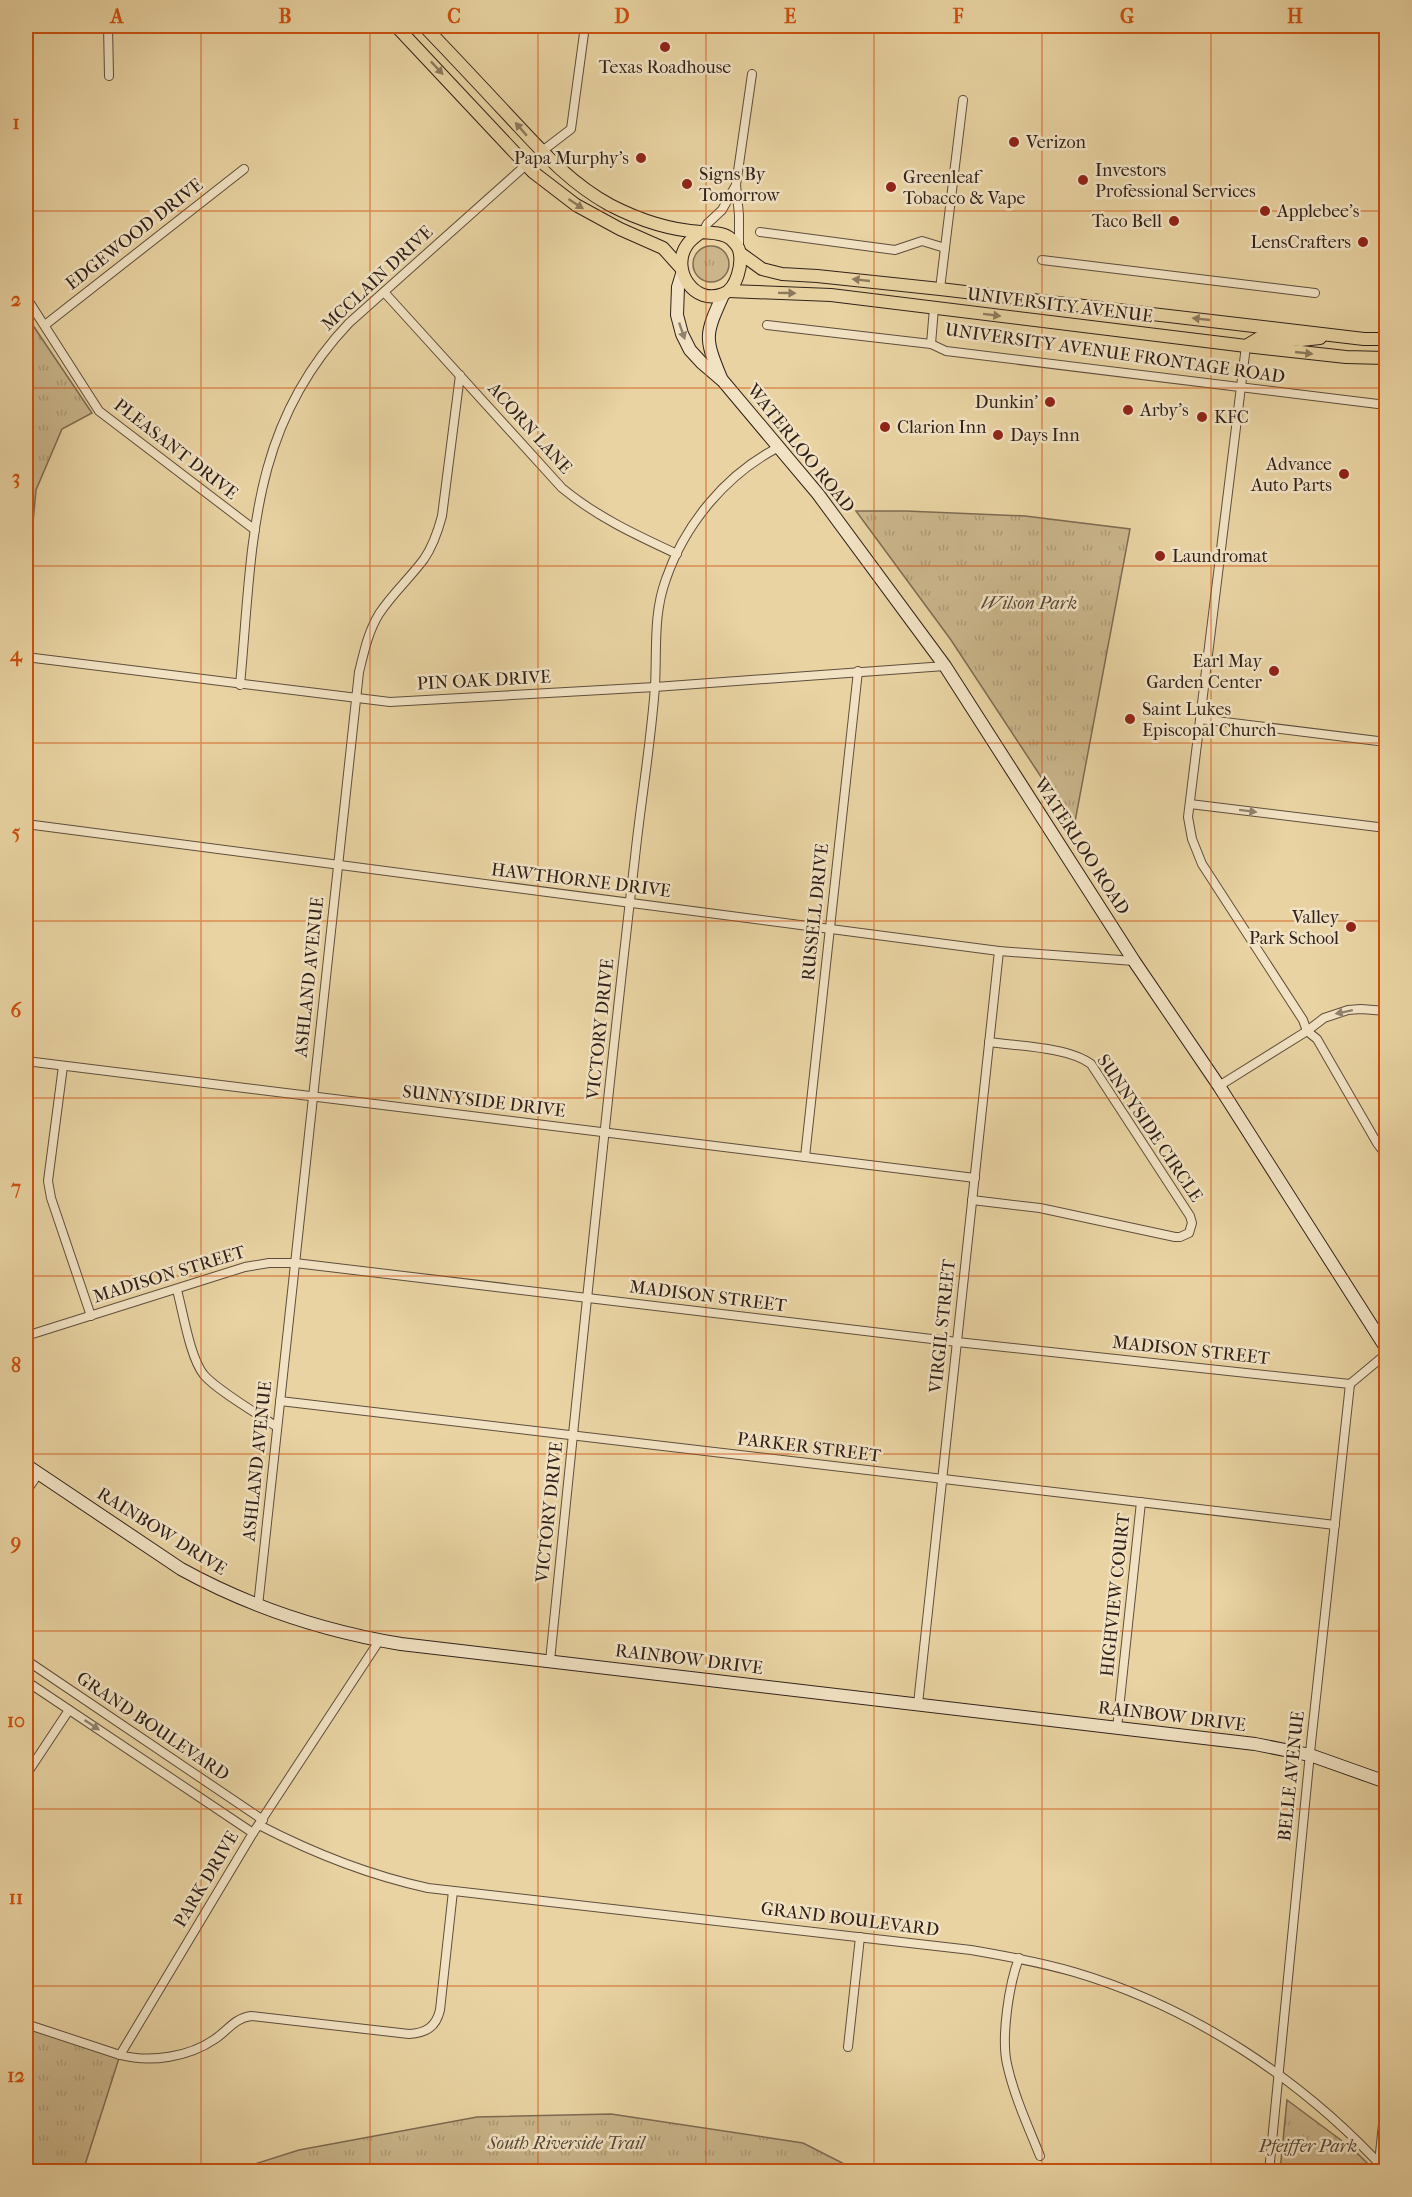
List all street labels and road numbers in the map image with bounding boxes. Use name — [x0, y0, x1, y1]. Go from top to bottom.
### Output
street label: EDGEWOOD DRIVE — [62, 174, 207, 294]
street label: MCCLAIN DRIVE — [317, 221, 437, 335]
street label: UNIVERSITY AVENUE — [966, 284, 1154, 327]
street label: UNIVERSITY AVENUE FRONTAGE ROAD — [944, 319, 1286, 388]
street label: ACORN LANE — [483, 378, 576, 478]
street label: WATERLOO ROAD — [742, 379, 859, 517]
street label: PLEASANT DRIVE — [110, 395, 242, 504]
street label: PIN OAK DRIVE — [416, 667, 552, 694]
street label: WATERLOO ROAD — [1029, 773, 1134, 919]
street label: RUSSELL DRIVE — [798, 842, 833, 982]
street label: HAWTHORNE DRIVE — [490, 859, 672, 902]
street label: ASHLAND AVENUE — [291, 896, 328, 1059]
street label: VICTORY DRIVE — [583, 958, 618, 1102]
street label: SUNNYSIDE CIRCLE — [1092, 1051, 1207, 1206]
street label: SUNNYSIDE DRIVE — [401, 1081, 567, 1122]
street label: MADISON STREET — [90, 1241, 249, 1308]
street label: VIRGIL STREET — [925, 1257, 960, 1395]
street label: MADISON STREET — [628, 1276, 789, 1317]
street label: MADISON STREET — [1111, 1332, 1272, 1369]
street label: ASHLAND AVENUE — [239, 1380, 276, 1543]
street label: PARKER STREET — [736, 1428, 883, 1467]
street label: VICTORY DRIVE — [532, 1441, 567, 1585]
street label: RAINBOW DRIVE — [93, 1483, 230, 1580]
street label: HIGHVIEW COURT — [1096, 1511, 1135, 1678]
street label: RAINBOW DRIVE — [614, 1640, 764, 1679]
street label: GRAND BOULEVARD — [72, 1668, 233, 1785]
street label: RAINBOW DRIVE — [1097, 1697, 1247, 1736]
street label: BELLE AVENUE — [1274, 1710, 1309, 1842]
street label: PARK DRIVE — [170, 1827, 243, 1931]
street label: GRAND BOULEVARD — [760, 1898, 940, 1941]

